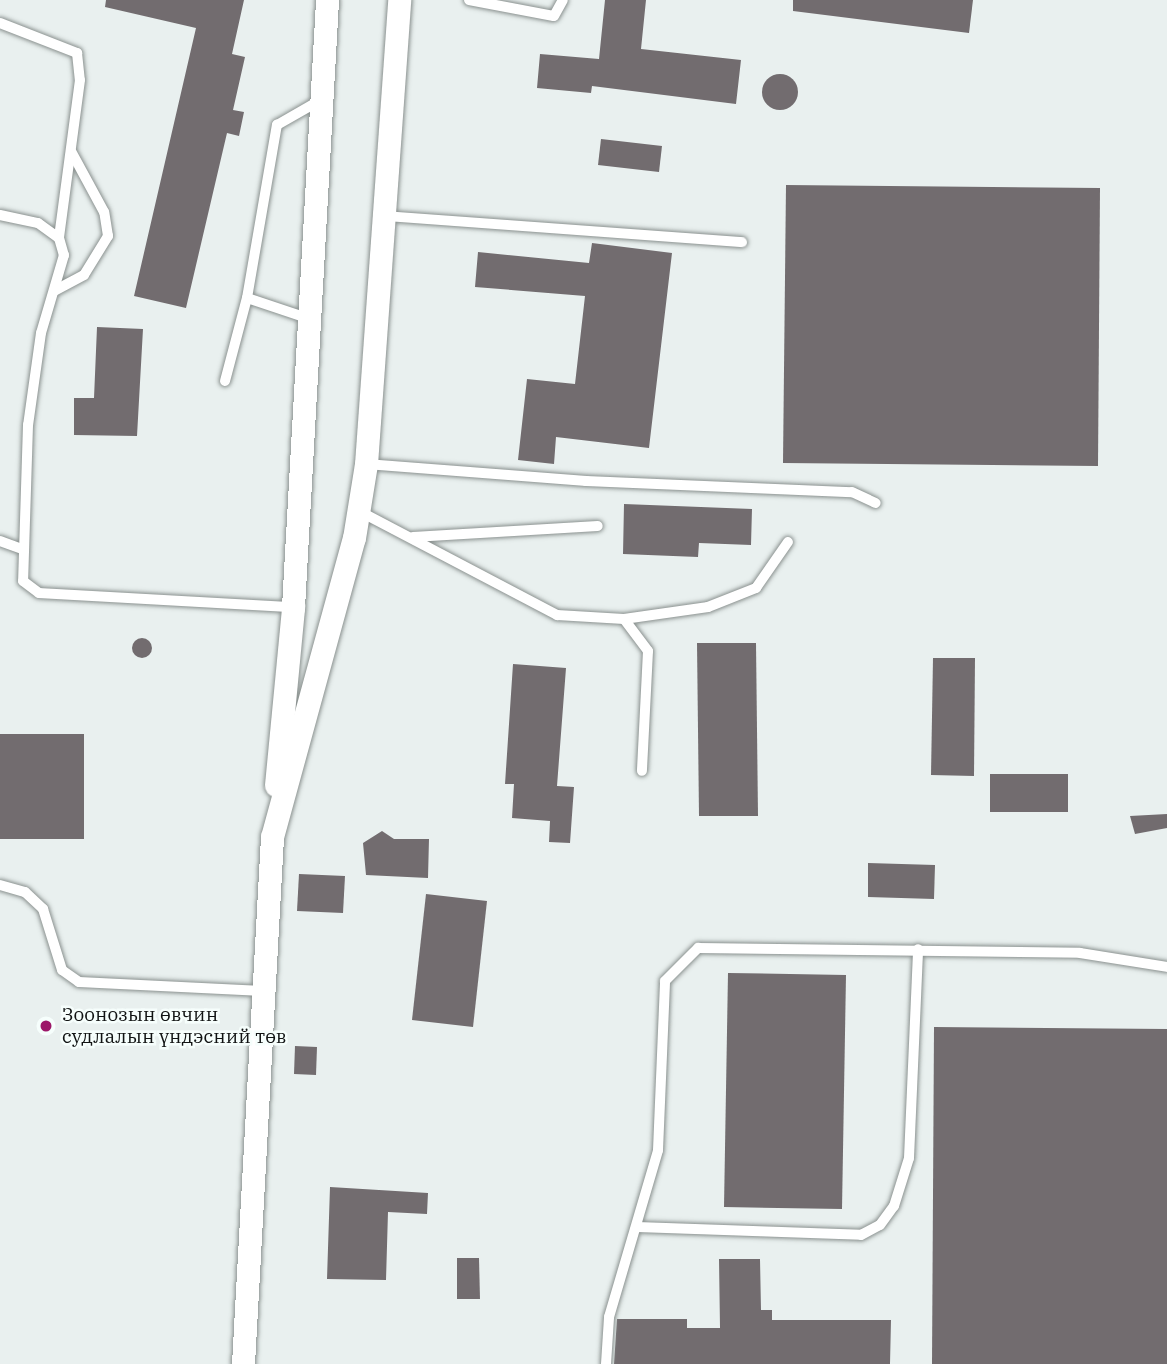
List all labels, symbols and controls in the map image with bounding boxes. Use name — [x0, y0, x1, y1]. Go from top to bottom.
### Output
place label: Зоонозын өвчин судлалын үндэсний төв — [62, 1004, 286, 1048]
marker: Зоонозын өвчин судлалын үндэсний төв — [36, 1016, 56, 1036]

